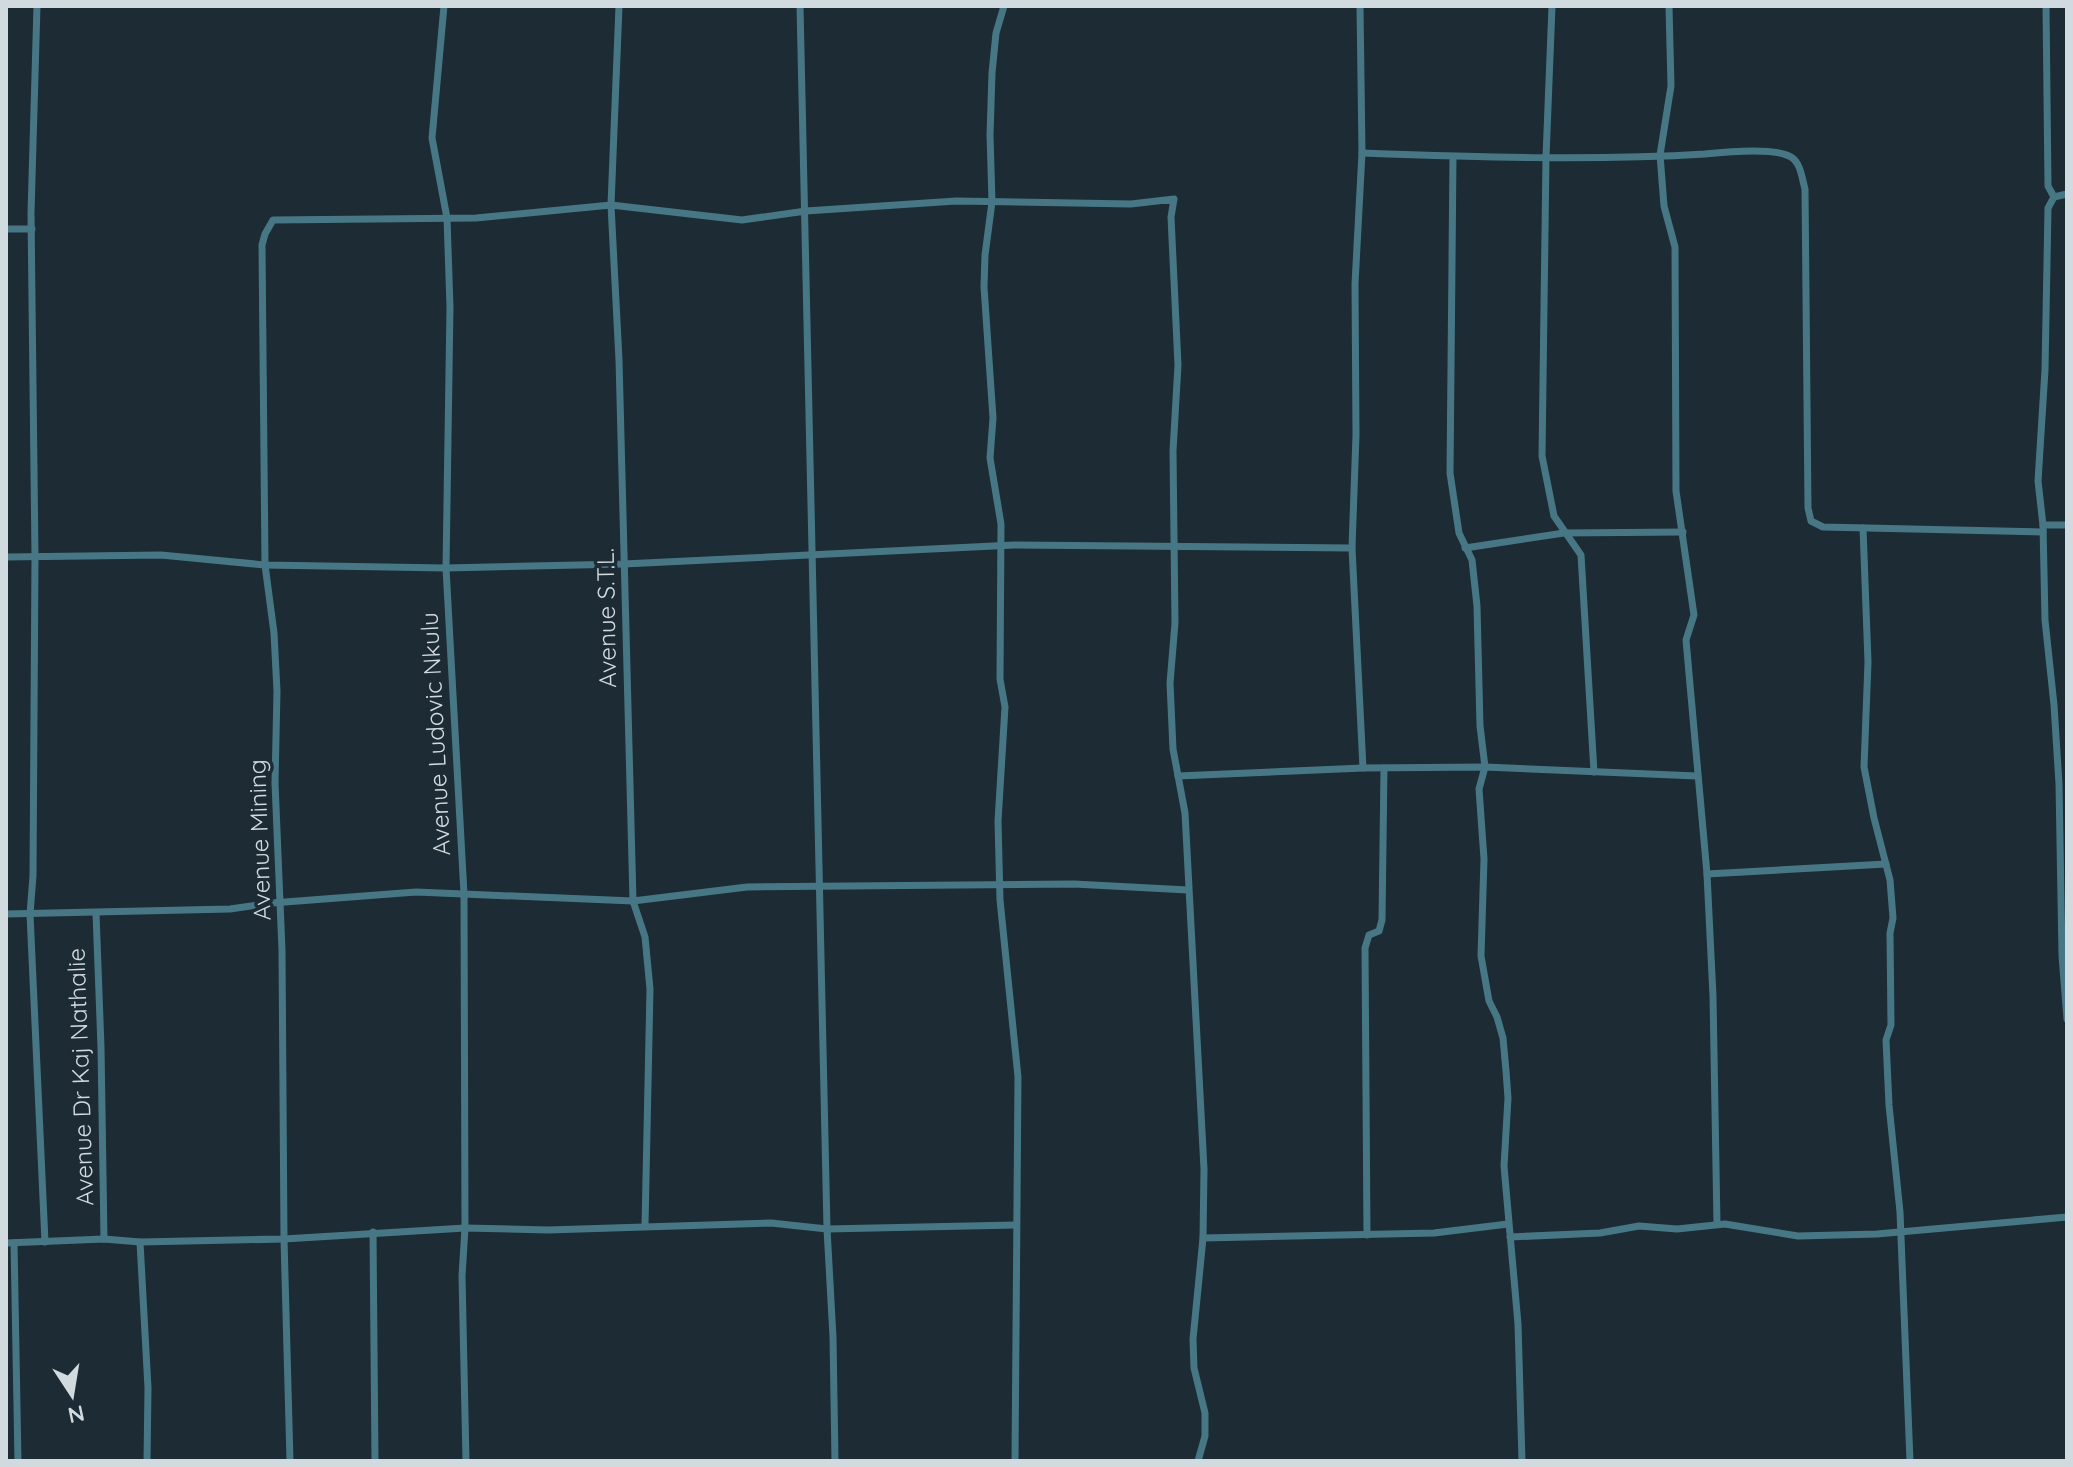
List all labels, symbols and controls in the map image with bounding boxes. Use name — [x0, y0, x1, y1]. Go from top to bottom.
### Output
street label: Avenue S.T.L. — [590, 548, 622, 688]
street label: Avenue Ludovic Nkulu — [414, 612, 456, 856]
street label: Avenue Mining — [241, 759, 277, 921]
street label: Avenue Dr Kaj Nathalie — [61, 948, 99, 1206]
north arrow — [32, 1355, 112, 1435]
text: N — [65, 1399, 87, 1430]

